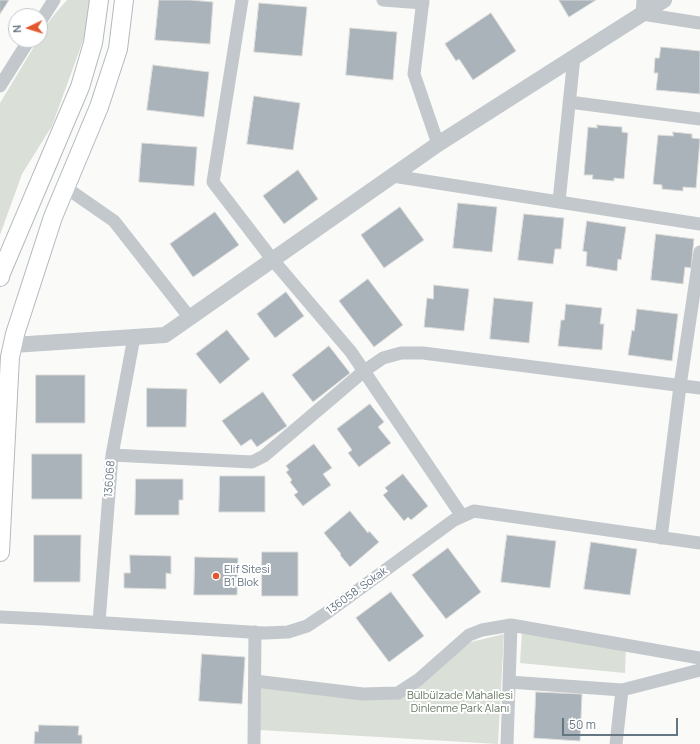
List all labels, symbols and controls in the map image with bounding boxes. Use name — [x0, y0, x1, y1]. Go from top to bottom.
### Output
north arrow — [8, 8, 48, 48]
text: N — [9, 24, 24, 33]
street label: 136068 — [102, 460, 118, 498]
place label: Elif Sitesi B1 Blok — [224, 563, 270, 589]
street label: 136058. Sokak — [324, 565, 390, 617]
marker: Elif Sitesi B1 Blok — [211, 571, 221, 581]
park label: Bülbülzade Mahallesi Dinlenme Park Alanı — [407, 689, 513, 715]
scale bar — [564, 710, 680, 736]
text: 50 m — [569, 716, 596, 733]

